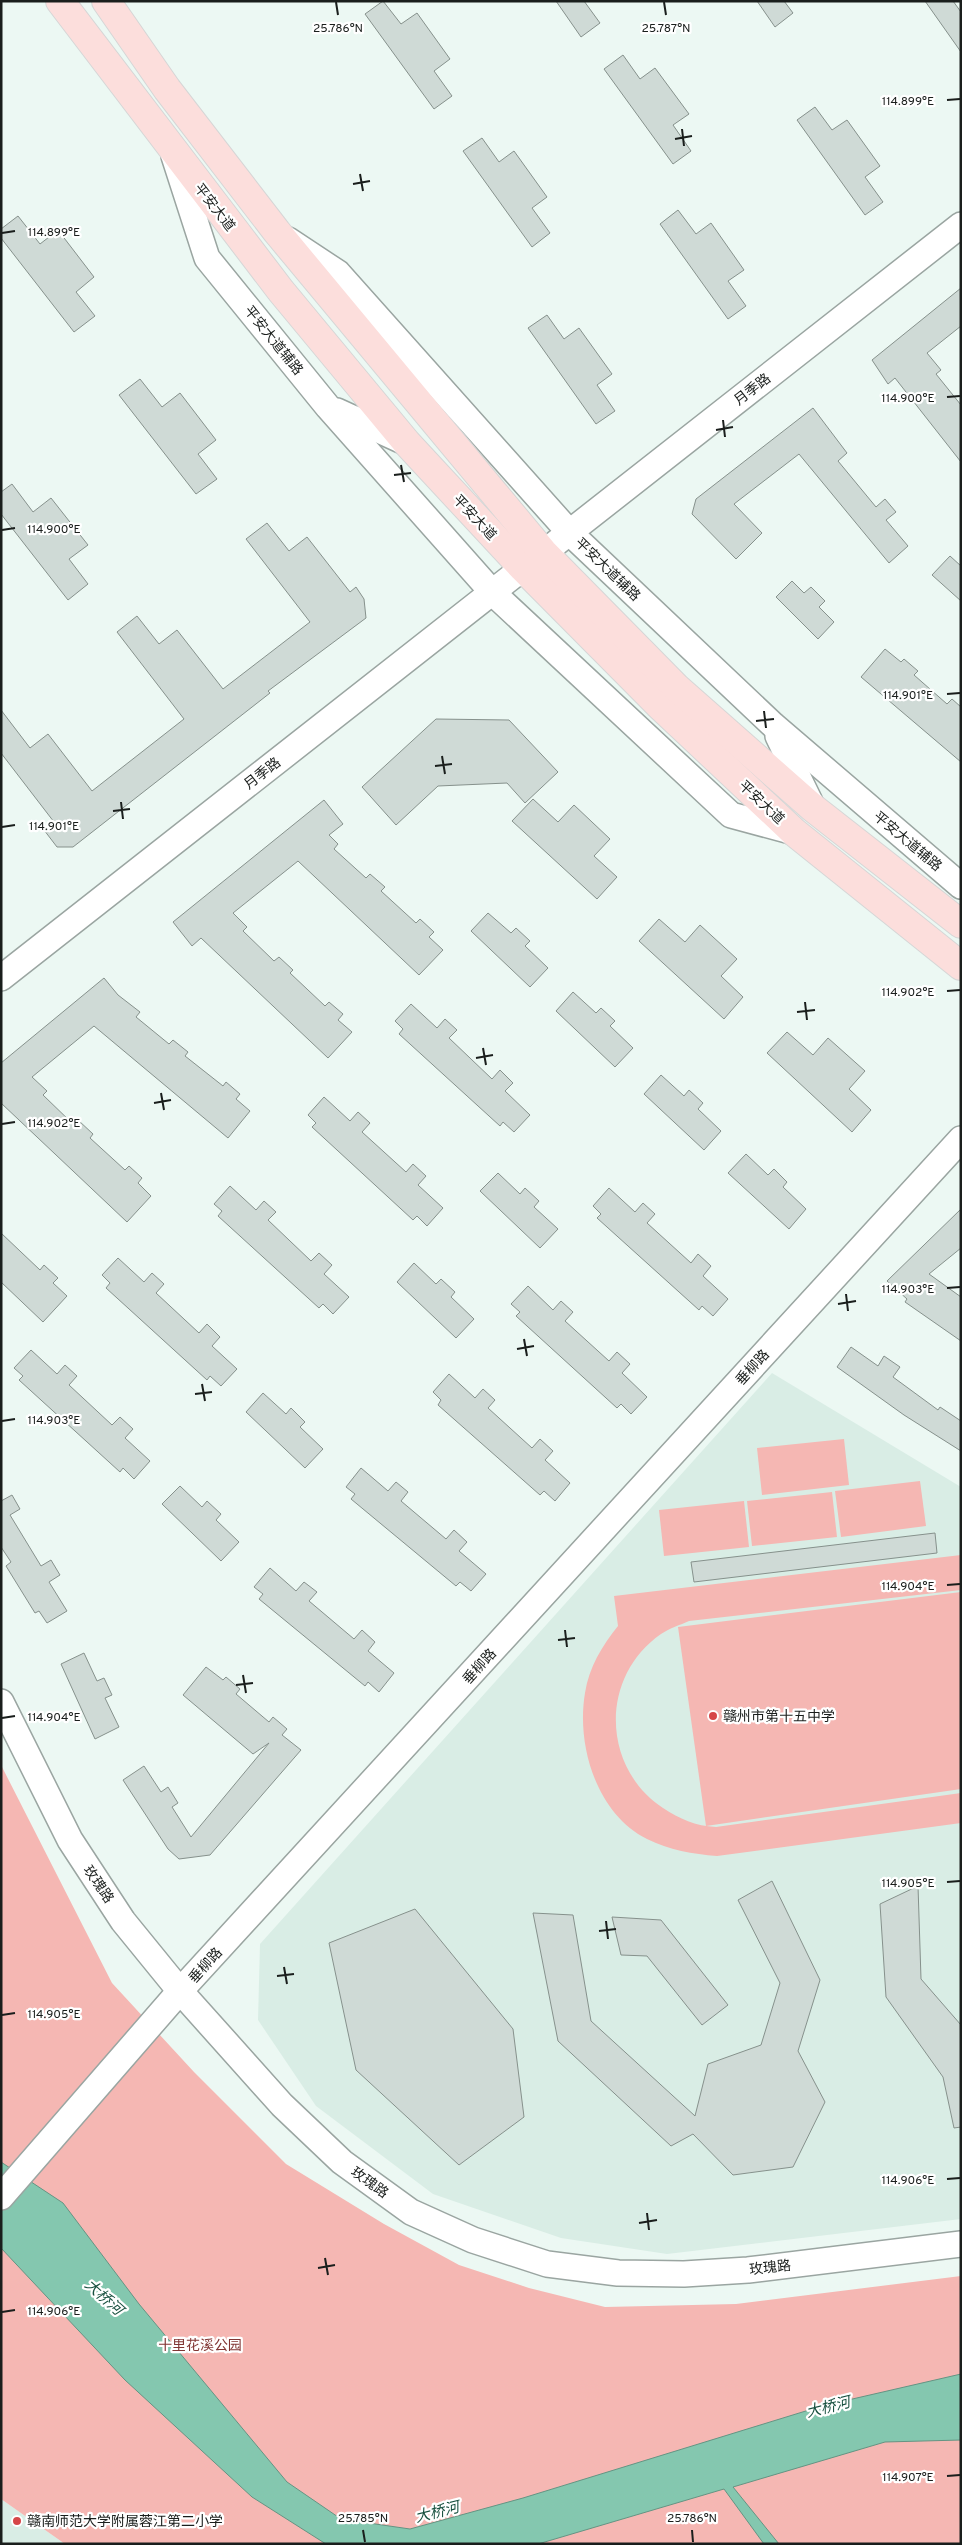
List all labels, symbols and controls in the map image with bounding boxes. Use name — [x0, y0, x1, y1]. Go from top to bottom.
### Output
text: 25.786°N — [313, 21, 363, 37]
text: 25.787°N — [641, 21, 691, 37]
text: 114.899°E — [882, 94, 934, 110]
street label: 平安大道 — [190, 181, 238, 235]
text: 114.899°E — [28, 225, 80, 241]
street label: 平安大道辅路 — [240, 303, 306, 379]
street label: 月季路 — [731, 371, 775, 410]
text: 114.900°E — [881, 391, 935, 407]
street label: 平安大道 — [449, 492, 499, 544]
text: 114.900°E — [27, 522, 81, 538]
street label: 平安大道辅路 — [571, 535, 643, 605]
text: 114.901°E — [883, 688, 933, 704]
street label: 月季路 — [241, 755, 285, 794]
street label: 平安大道 — [735, 778, 787, 828]
street label: 平安大道辅路 — [869, 809, 945, 876]
text: 114.901°E — [29, 819, 79, 835]
text: 114.902°E — [881, 985, 935, 1001]
text: 114.902°E — [27, 1116, 81, 1132]
text: 114.903°E — [882, 1282, 934, 1298]
street label: 垂柳路 — [733, 1347, 773, 1389]
text: 114.903°E — [28, 1413, 80, 1429]
text: 114.904°E — [881, 1579, 935, 1595]
street label: 垂柳路 — [460, 1646, 500, 1688]
place label: 赣州市第十五中学 — [723, 1708, 835, 1726]
text: 114.904°E — [27, 1710, 81, 1726]
marker: 赣州市第十五中学 — [707, 1710, 719, 1722]
street label: 玫瑰路 — [79, 1863, 117, 1907]
text: 114.905°E — [881, 1876, 935, 1892]
street label: 垂柳路 — [186, 1945, 226, 1987]
text: 114.905°E — [27, 2007, 81, 2023]
street label: 玫瑰路 — [347, 2164, 391, 2202]
text: 114.906°E — [882, 2173, 934, 2189]
street label: 玫瑰路 — [748, 2258, 792, 2279]
water label: 大桥河 — [80, 2276, 128, 2322]
text: 114.906°E — [28, 2304, 80, 2320]
park label: 十里花溪公园 — [158, 2338, 242, 2355]
water label: 大桥河 — [804, 2393, 855, 2423]
text: 114.907°E — [882, 2470, 934, 2486]
water label: 大桥河 — [413, 2498, 464, 2528]
text: 25.785°N — [338, 2511, 388, 2527]
text: 25.786°N — [667, 2511, 717, 2527]
place label: 赣南师范大学附属蓉江第二小学 — [27, 2513, 223, 2531]
marker: 赣南师范大学附属蓉江第二小学 — [11, 2515, 23, 2527]

